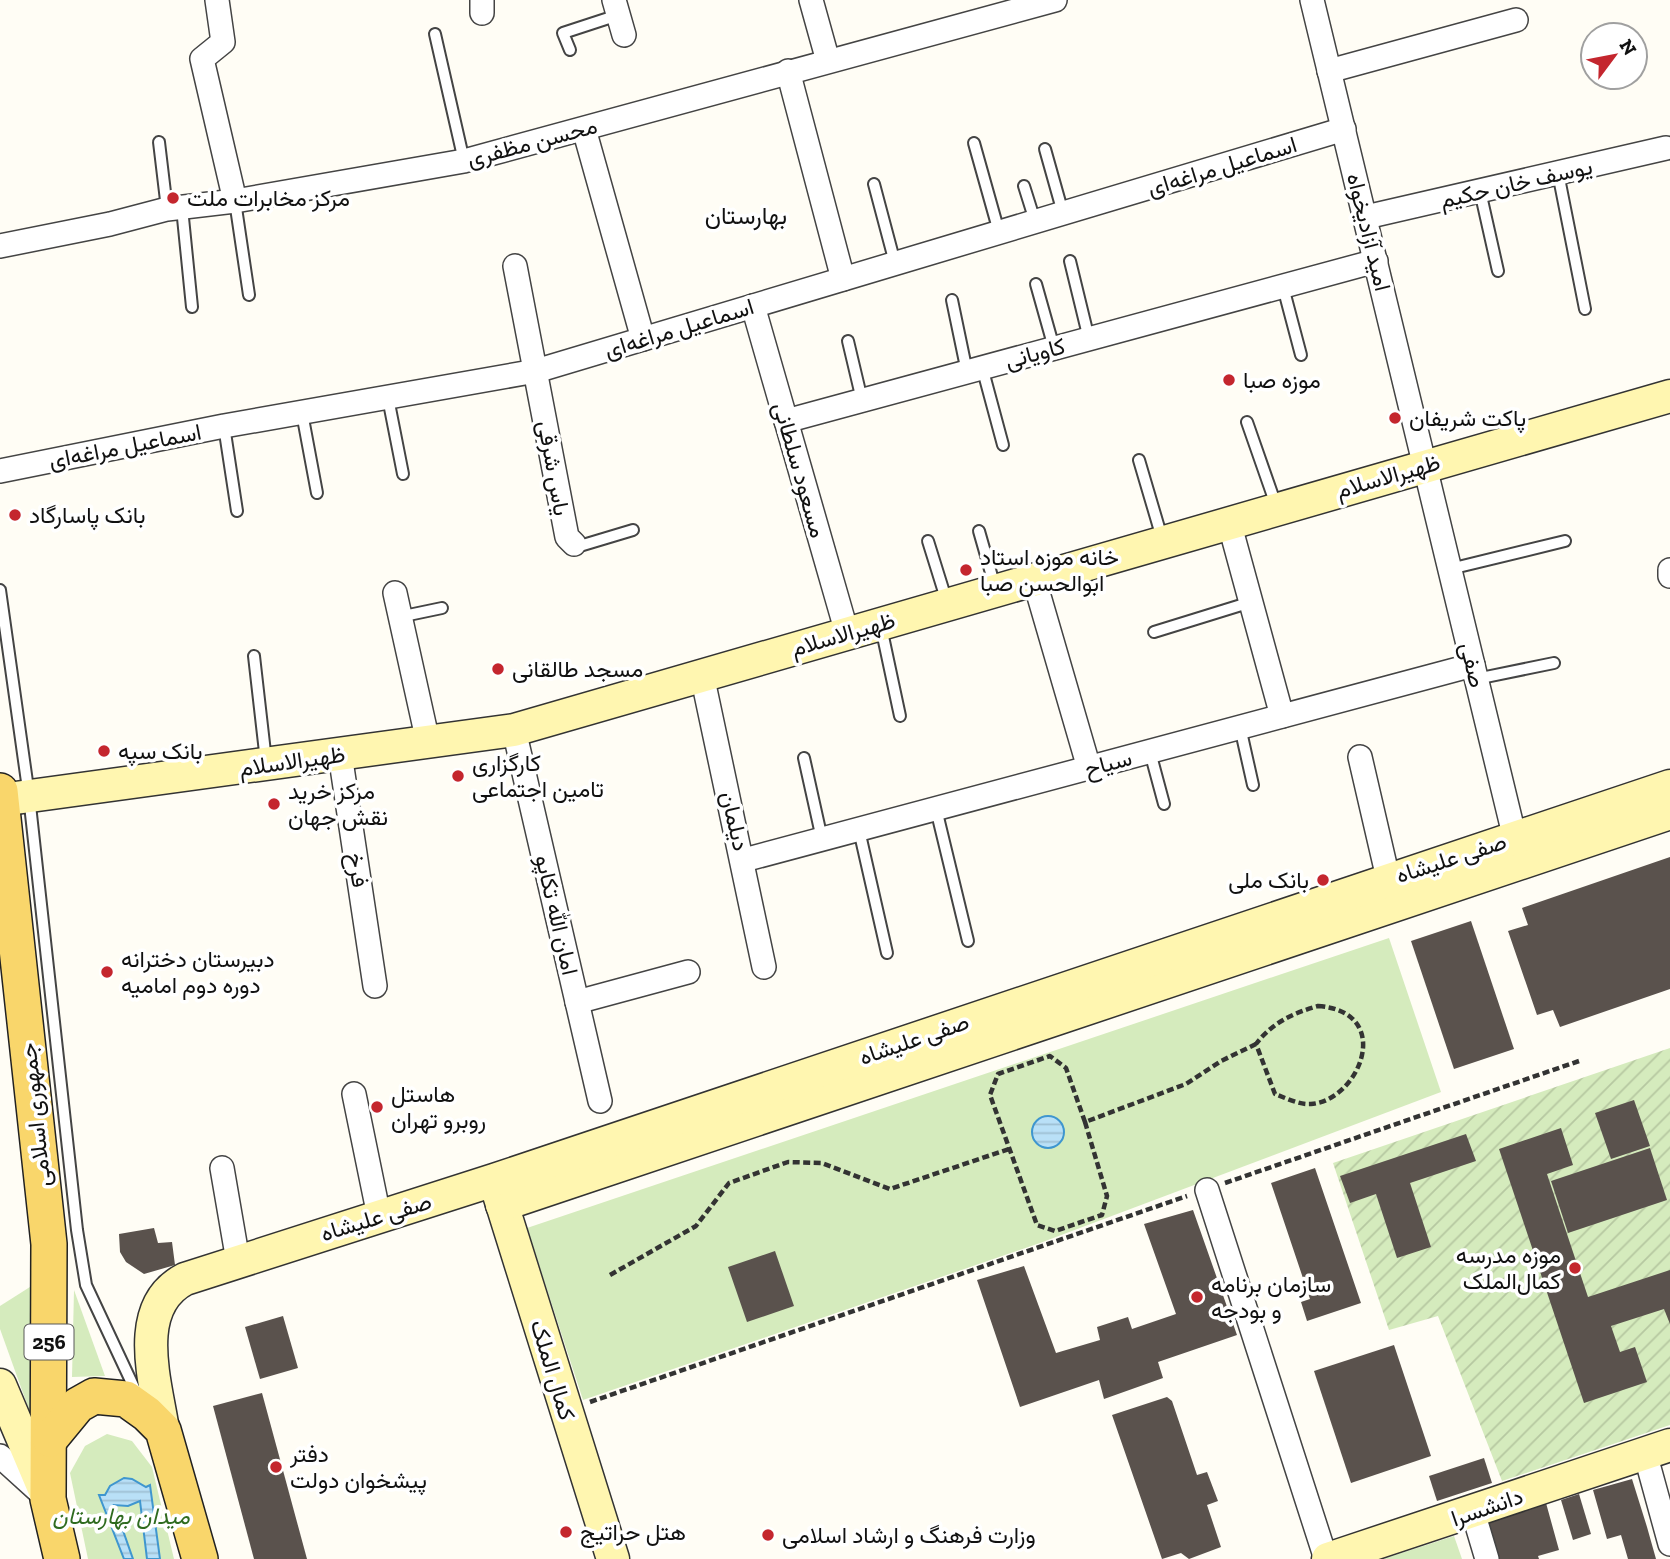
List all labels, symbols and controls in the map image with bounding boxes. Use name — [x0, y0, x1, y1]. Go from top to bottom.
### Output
north arrow — [1579, 21, 1649, 91]
text: N — [1614, 35, 1642, 59]
street label: محسن مظفری — [464, 111, 600, 174]
street label: اسماعیل مراغه‌ای — [1144, 130, 1300, 203]
street label: یوسف خان حکیم — [1437, 152, 1595, 215]
street label: امید آزادیخواه — [1340, 170, 1397, 294]
place label: مرکز مخابرات ملت — [187, 184, 350, 213]
marker: مرکز مخابرات ملت — [165, 190, 181, 206]
district label: بهارستان — [705, 201, 787, 231]
street label: اسماعیل مراغه‌ای — [601, 292, 757, 365]
street label: کاویانی — [1002, 332, 1068, 374]
place label: موزه صبا — [1243, 366, 1321, 395]
marker: موزه صبا — [1221, 372, 1237, 388]
street label: مسعود سلطانی — [766, 399, 833, 541]
place label: پاکت شریفان — [1409, 404, 1526, 434]
marker: پاکت شریفان — [1387, 410, 1403, 426]
street label: اسماعیل مراغه‌ای — [46, 417, 204, 475]
street label: یاس شرقی — [531, 418, 576, 518]
street label: ظهیرالاسلام — [1333, 448, 1444, 505]
place label: بانک پاسارگاد — [29, 501, 146, 531]
marker: بانک پاسارگاد — [7, 507, 23, 523]
place label: خانه موزه استاد ابوالحسن صبا — [980, 543, 1119, 598]
marker: خانه موزه استاد ابوالحسن صبا — [958, 562, 974, 578]
street label: ظهیرالاسلام — [788, 606, 899, 663]
street label: صفی — [1454, 640, 1492, 690]
place label: مسجد طالقانی — [512, 655, 643, 683]
marker: مسجد طالقانی — [490, 661, 506, 677]
place label: بانک سپه — [118, 737, 203, 767]
street label: ظهیرالاسلام — [237, 740, 347, 783]
marker: بانک سپه — [96, 743, 112, 759]
street label: سیاح — [1081, 743, 1135, 785]
place label: کارگزاری تامین اجتماعی — [472, 749, 604, 803]
marker: کارگزاری تامین اجتماعی — [450, 768, 466, 784]
place label: مرکز خرید نقش جهان — [288, 777, 388, 832]
street label: دیلمان — [715, 788, 755, 854]
marker: مرکز خرید نقش جهان — [266, 796, 282, 812]
street label: صفی علیشاه — [1392, 827, 1510, 889]
street label: فرخ — [339, 851, 375, 890]
street label: امان الله تکاپو — [528, 852, 584, 978]
place label: بانک ملی — [1228, 866, 1309, 894]
marker: بانک ملی — [1315, 872, 1331, 888]
place label: دبیرستان دخترانه دوره دوم امامیه — [121, 945, 275, 1000]
marker: دبیرستان دخترانه دوره دوم امامیه — [99, 964, 115, 980]
street label: صفی علیشاه — [855, 1007, 973, 1071]
street label: جمهوری اسلامی — [14, 1042, 57, 1188]
place label: هاستل روبرو تهران — [391, 1080, 486, 1135]
marker: هاستل روبرو تهران — [369, 1099, 385, 1115]
street label: صفی علیشاه — [317, 1187, 435, 1247]
place label: موزه مدرسه کمال‌الملک — [1456, 1241, 1561, 1296]
marker: موزه مدرسه کمال‌الملک — [1567, 1260, 1583, 1276]
place label: سازمان برنامه و بودجه — [1211, 1270, 1331, 1325]
marker: سازمان برنامه و بودجه — [1189, 1289, 1205, 1305]
street label: کمال الملک — [524, 1316, 582, 1424]
road number: 256 — [24, 1324, 74, 1360]
place label: دفتر پیشخوان دولت — [289, 1440, 427, 1496]
marker: دفتر پیشخوان دولت — [268, 1459, 284, 1475]
street label: دانشسرا — [1447, 1482, 1527, 1533]
park label: میدان بهارستان — [52, 1502, 191, 1531]
place label: هتل حراتیج — [580, 1518, 686, 1548]
place label: وزارت فرهنگ و ارشاد اسلامی — [782, 1521, 1036, 1550]
marker: هتل حراتیج — [558, 1524, 574, 1540]
marker: وزارت فرهنگ و ارشاد اسلامی — [760, 1527, 776, 1543]

